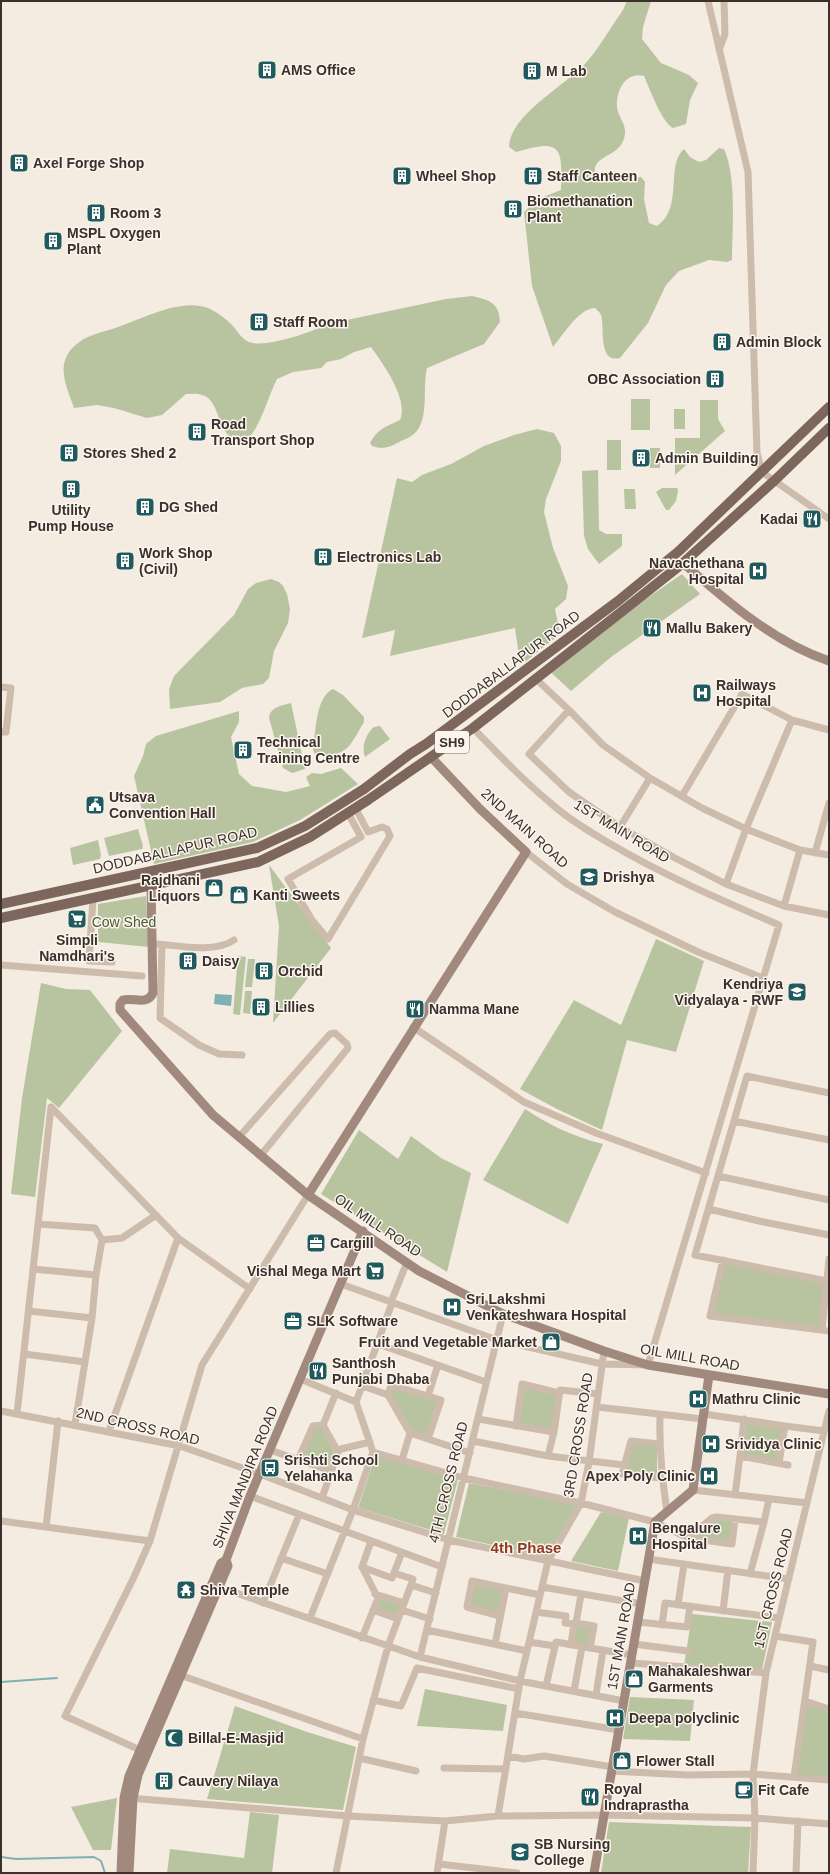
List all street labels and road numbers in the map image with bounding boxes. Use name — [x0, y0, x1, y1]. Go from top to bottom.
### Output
street label: DODDABALLAPUR ROAD — [439, 607, 583, 721]
road number: SH9 — [435, 731, 469, 753]
street label: 2ND MAIN ROAD — [478, 785, 572, 871]
street label: 1ST MAIN ROAD — [571, 796, 673, 866]
street label: DODDABALLAPUR ROAD — [91, 823, 259, 877]
street label: OIL MILL ROAD — [332, 1190, 424, 1260]
street label: OIL MILL ROAD — [639, 1340, 741, 1374]
street label: 3RD CROSS ROAD — [560, 1372, 596, 1498]
street label: SHIVA MANDIRA ROAD — [209, 1403, 281, 1551]
street label: 2ND CROSS ROAD — [75, 1404, 201, 1448]
street label: 4TH CROSS ROAD — [425, 1420, 471, 1544]
street label: 1ST CROSS ROAD — [750, 1526, 796, 1650]
street label: 1ST MAIN ROAD — [604, 1581, 638, 1691]

